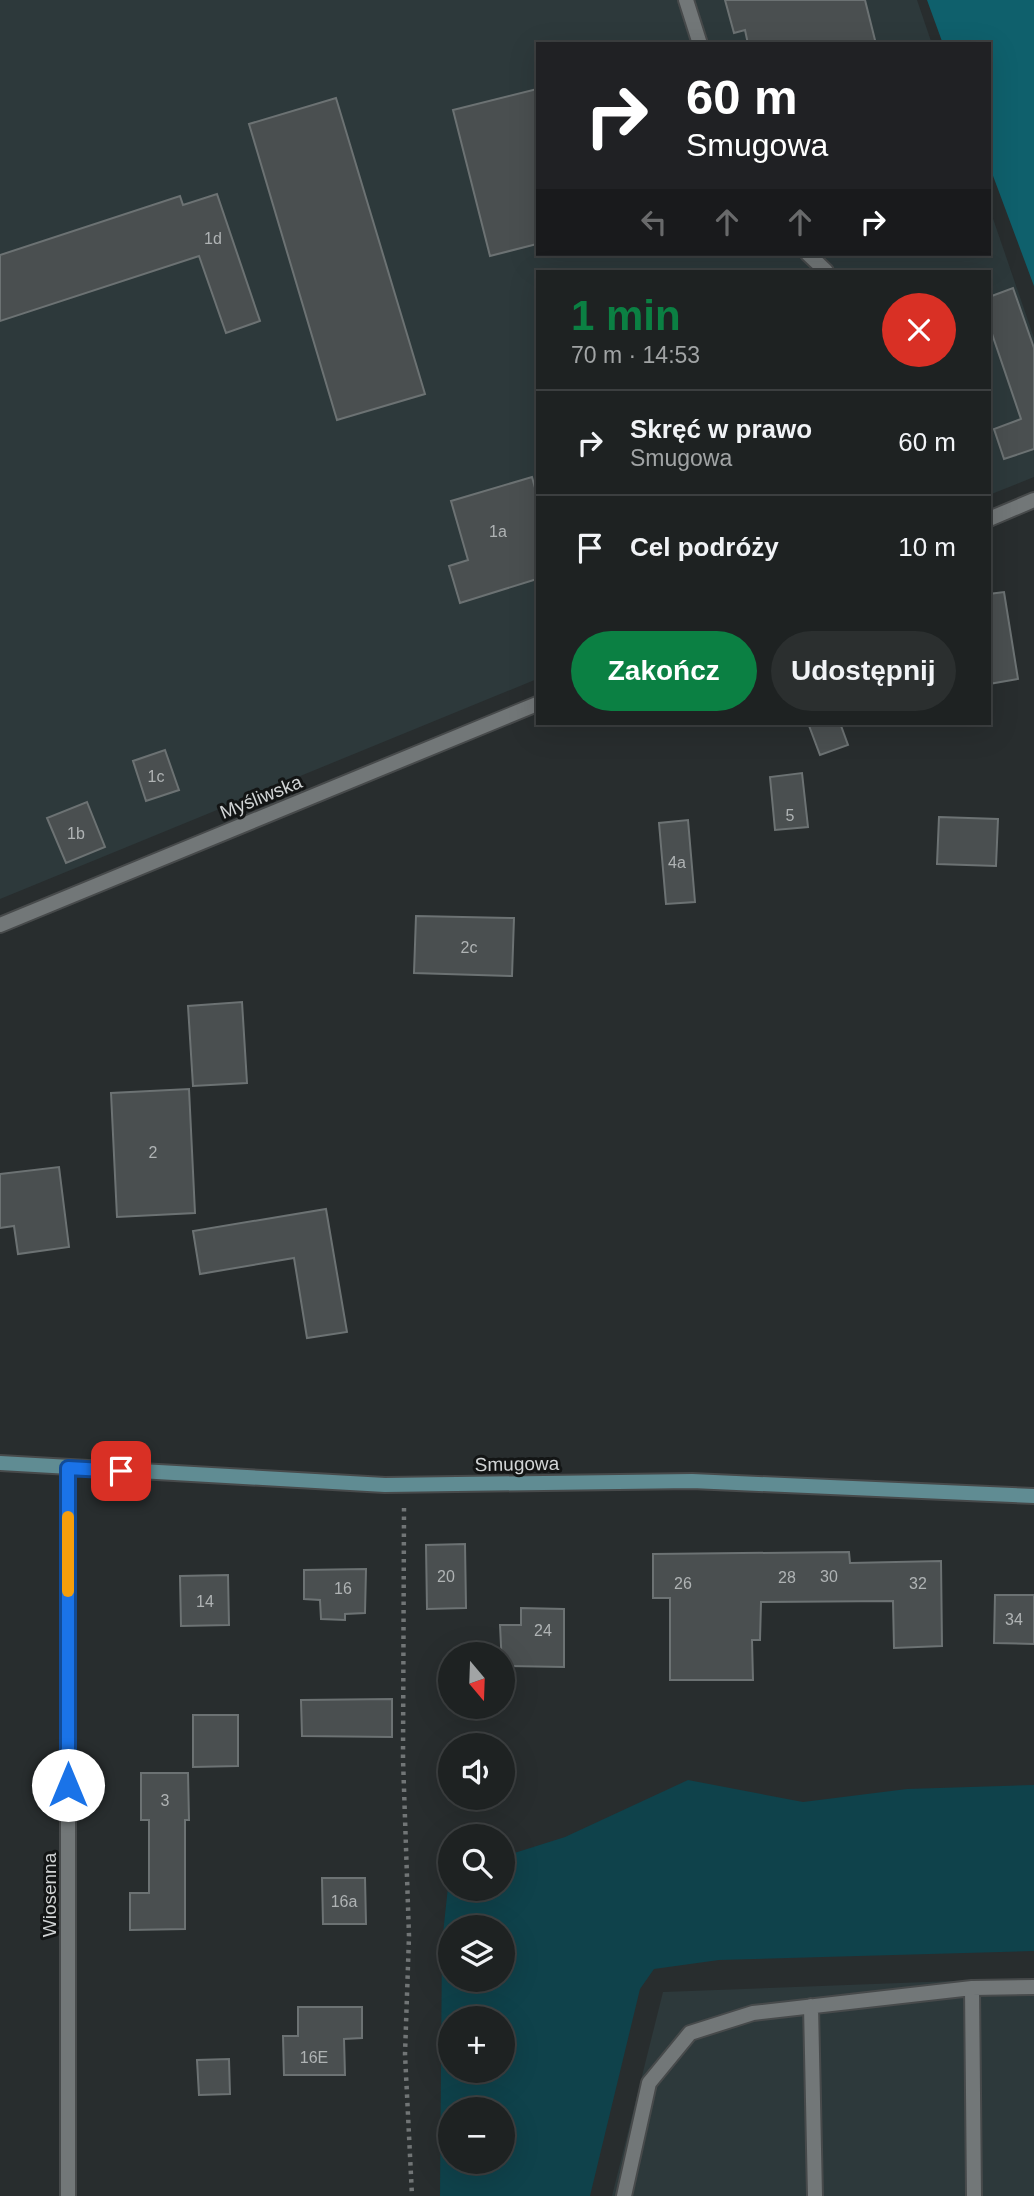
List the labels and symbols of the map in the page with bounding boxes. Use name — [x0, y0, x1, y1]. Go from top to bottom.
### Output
house number: 1d — [204, 230, 222, 247]
house number: 1a — [489, 523, 507, 540]
house number: 1c — [148, 768, 164, 785]
street label: Myśliwska — [217, 771, 305, 823]
house number: 5 — [786, 807, 795, 824]
house number: 1b — [67, 825, 85, 842]
house number: 4a — [668, 854, 686, 871]
house number: 2c — [461, 939, 477, 956]
house number: 2 — [149, 1144, 158, 1161]
pin — [91, 1441, 151, 1501]
street label: Smugowa — [475, 1453, 560, 1475]
house number: 20 — [437, 1568, 455, 1585]
house number: 30 — [820, 1568, 838, 1585]
house number: 28 — [778, 1569, 796, 1586]
house number: 26 — [674, 1575, 692, 1592]
house number: 32 — [909, 1575, 927, 1592]
house number: 16 — [334, 1580, 352, 1597]
house number: 14 — [196, 1593, 214, 1610]
house number: 34 — [1005, 1611, 1023, 1628]
house number: 24 — [534, 1622, 552, 1639]
north arrow — [438, 1642, 514, 1718]
position arrow — [31, 1748, 105, 1822]
house number: 3 — [161, 1792, 170, 1809]
street label: Wiosenna — [39, 1852, 60, 1937]
house number: 16a — [331, 1893, 357, 1910]
house number: 16E — [300, 2049, 328, 2066]

